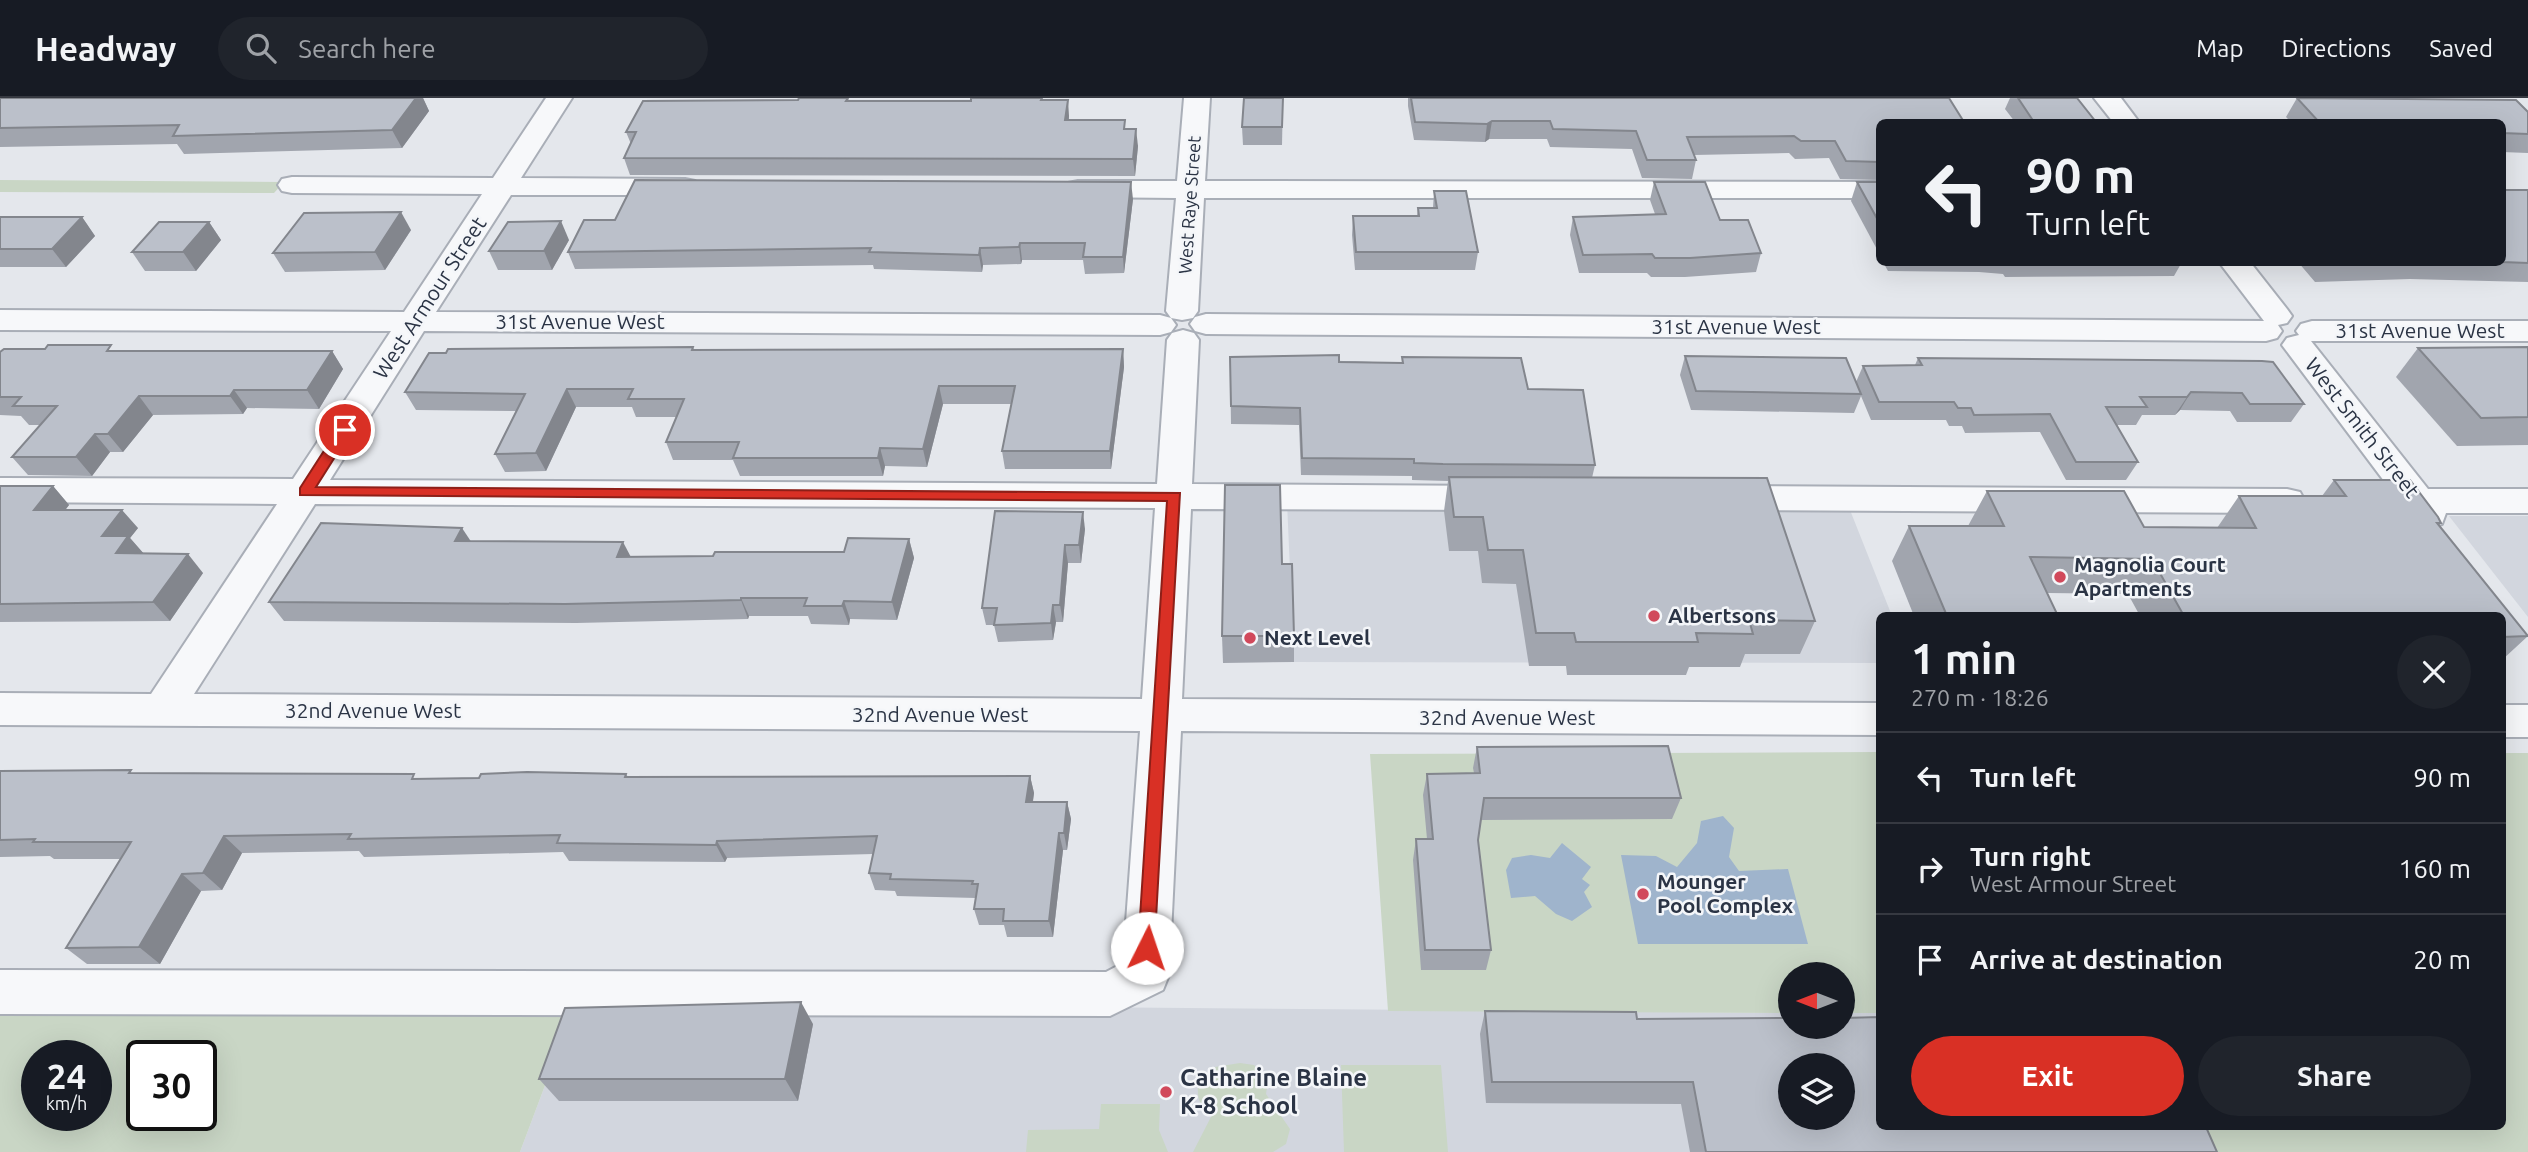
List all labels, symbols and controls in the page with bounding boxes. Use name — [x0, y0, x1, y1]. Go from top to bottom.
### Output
search box — [218, 17, 708, 80]
icon: search — [242, 29, 280, 67]
text: Headway — [35, 30, 176, 67]
text: Search here — [298, 34, 436, 63]
text: Map — [2196, 35, 2243, 62]
text: Directions — [2281, 35, 2391, 62]
text: Saved — [2429, 35, 2493, 62]
street label: West Raye Street — [1174, 135, 1204, 275]
icon: left — [1911, 147, 2002, 238]
text: 90 m — [2026, 147, 2135, 202]
text: Turn left — [2026, 205, 2150, 241]
street label: West Armour Street — [368, 212, 491, 383]
street label: 31st Avenue West — [495, 309, 665, 333]
street label: 31st Avenue West — [1651, 314, 1821, 338]
street label: 31st Avenue West — [2335, 318, 2505, 342]
street label: West Smith Street — [2301, 353, 2425, 502]
pin — [315, 400, 375, 460]
icon: arrive — [326, 411, 364, 449]
place label: Magnolia Court Apartments — [2074, 552, 2226, 600]
marker: Magnolia Court Apartments — [2052, 569, 2068, 585]
place label: Albertsons — [1668, 603, 1776, 627]
marker: Albertsons — [1646, 608, 1662, 624]
place label: Next Level — [1264, 625, 1370, 649]
marker: Next Level — [1242, 630, 1258, 646]
text: 1 min — [1911, 635, 2017, 682]
button: close — [2397, 635, 2471, 709]
text: 270 m · 18:26 — [1911, 685, 2049, 710]
street label: 32nd Avenue West — [285, 698, 461, 722]
street label: 32nd Avenue West — [852, 702, 1028, 726]
street label: 32nd Avenue West — [1419, 705, 1595, 729]
icon: left — [1911, 759, 1949, 797]
text: Turn left — [1970, 763, 2076, 792]
text: 90 m — [2413, 763, 2471, 792]
text: Turn right — [1970, 842, 2091, 871]
icon: right — [1911, 850, 1949, 888]
text: 160 m — [2399, 854, 2471, 883]
place label: Mounger Pool Complex — [1657, 869, 1794, 917]
text: West Armour Street — [1970, 871, 2176, 896]
marker: Mounger Pool Complex — [1635, 886, 1651, 902]
position arrow — [1110, 911, 1184, 985]
icon: arrive — [1911, 941, 1949, 979]
text: Arrive at destination — [1970, 945, 2223, 974]
text: 20 m — [2413, 945, 2471, 974]
north arrow — [1778, 962, 1855, 1040]
map controls — [1778, 962, 1855, 1130]
button: Exit — [1911, 1036, 2184, 1116]
button: Share — [2198, 1036, 2471, 1116]
speed limit sign: 30 — [126, 1040, 217, 1131]
button: layers — [1778, 1053, 1855, 1130]
text: 24 — [47, 1056, 86, 1096]
place label: Catharine Blaine K-8 School — [1180, 1064, 1367, 1119]
marker: Catharine Blaine K-8 School — [1158, 1084, 1174, 1100]
text: km/h — [46, 1093, 87, 1113]

